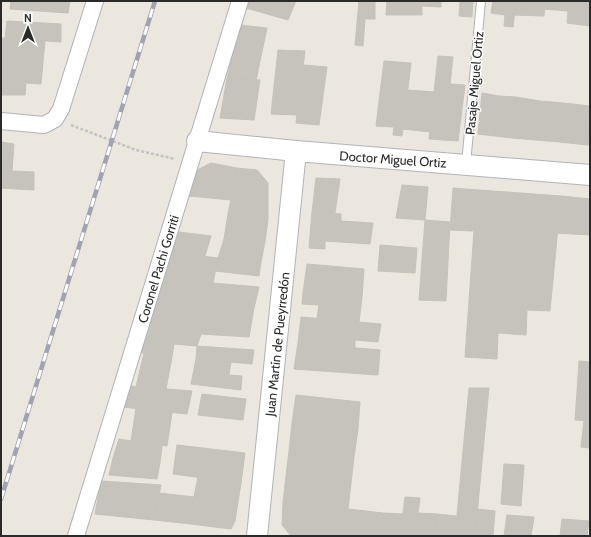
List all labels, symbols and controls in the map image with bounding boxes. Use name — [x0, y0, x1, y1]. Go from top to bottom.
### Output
north arrow — [8, 8, 48, 48]
text: N — [24, 11, 32, 25]
street label: Pasaje Miguel Ortiz — [462, 31, 487, 136]
street label: Doctor Miguel Ortiz — [339, 147, 447, 171]
street label: Coronel Pachi Gorriti — [134, 213, 182, 325]
street label: Juan Martín de Pueyrredón — [261, 271, 293, 418]

